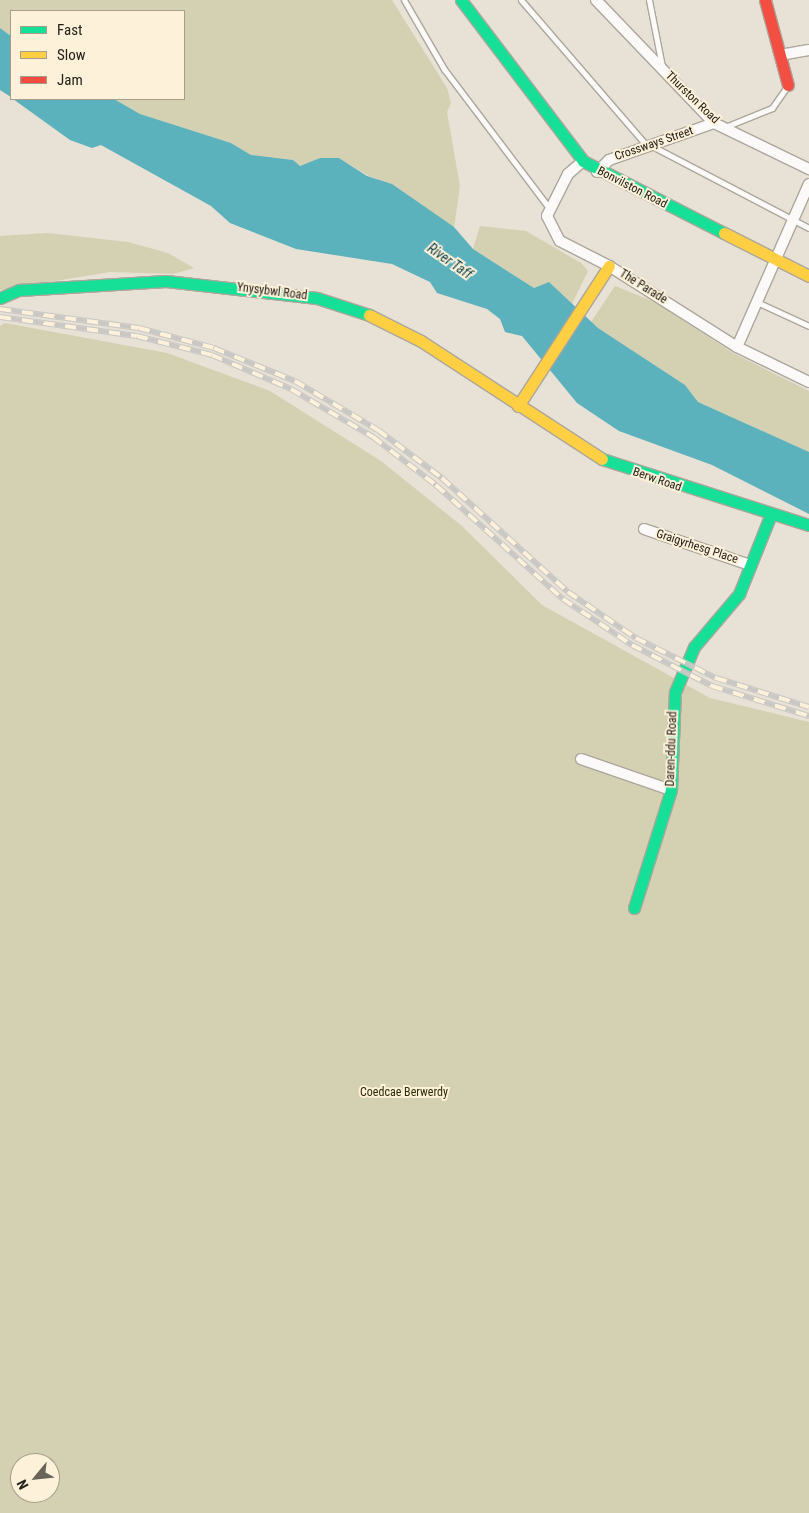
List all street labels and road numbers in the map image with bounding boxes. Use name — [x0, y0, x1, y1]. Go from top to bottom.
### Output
street label: Thurston Road — [662, 69, 722, 127]
street label: Crossways Street — [613, 124, 695, 164]
street label: Bonvilston Road — [595, 164, 669, 212]
street label: The Parade — [616, 267, 670, 307]
street label: Ynysybwl Road — [236, 281, 308, 303]
street label: Berw Road — [631, 465, 683, 495]
street label: Graigyrhesg Place — [654, 527, 740, 567]
street label: Daren-ddu Road — [663, 711, 681, 787]

